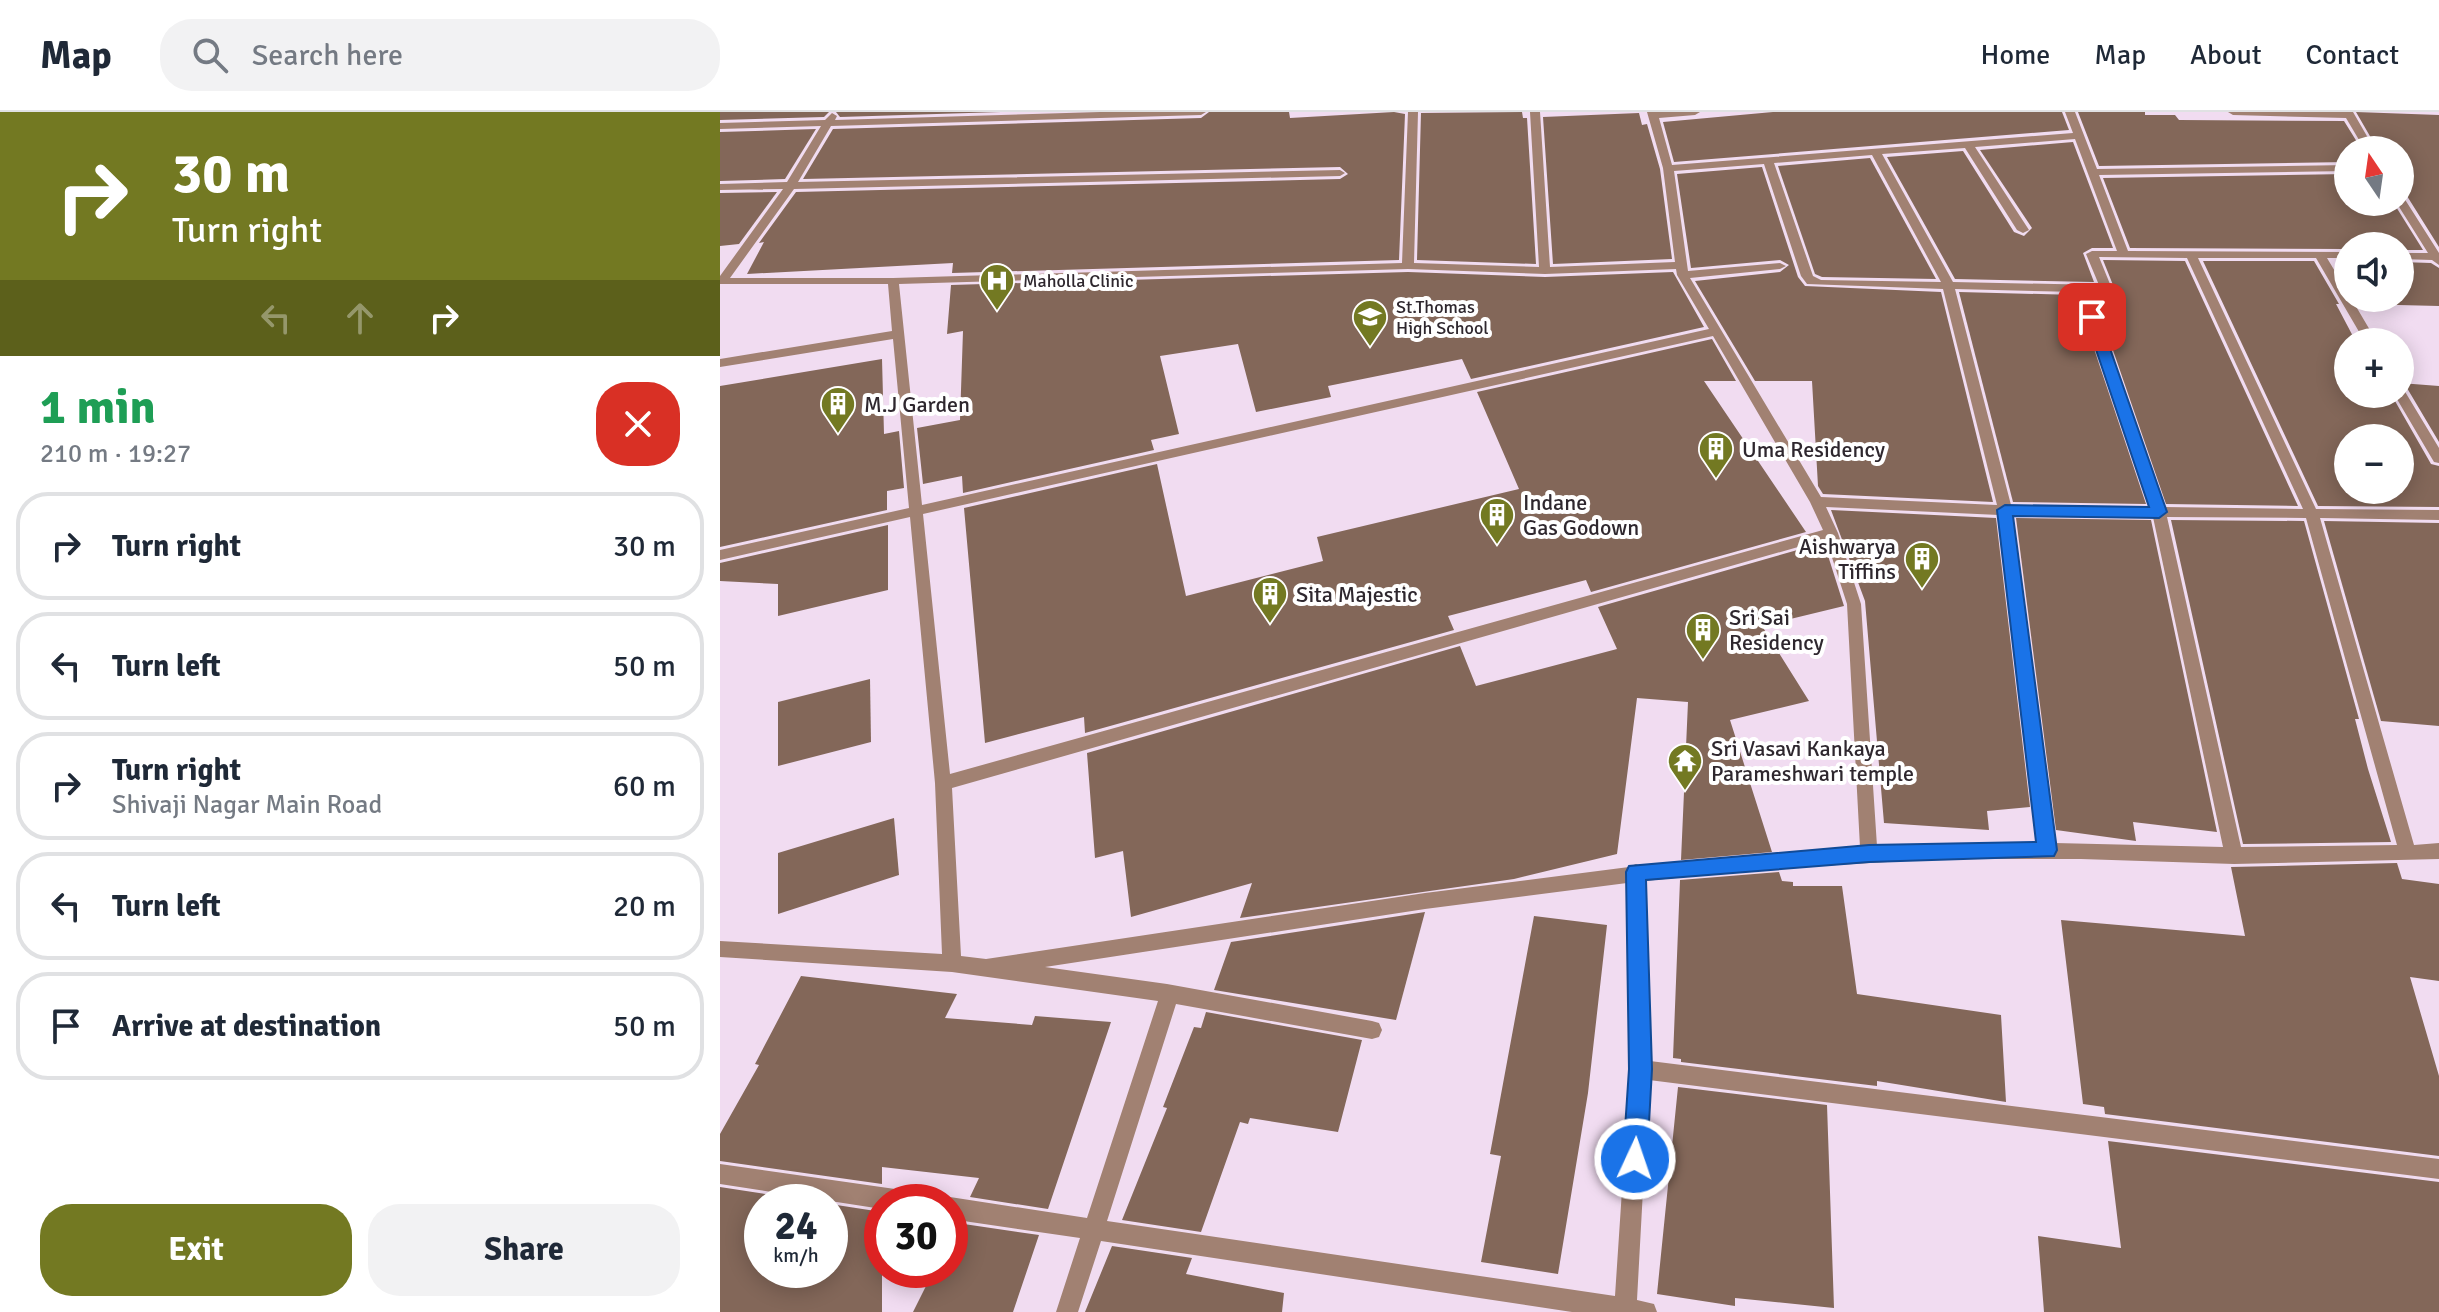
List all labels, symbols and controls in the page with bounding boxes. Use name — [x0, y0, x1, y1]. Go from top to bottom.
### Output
search box — [160, 19, 720, 91]
text: Map — [40, 32, 112, 79]
icon: search — [188, 33, 232, 77]
text: Search here — [252, 37, 403, 74]
text: Home — [1981, 38, 2050, 72]
text: Map — [2094, 38, 2146, 72]
text: About — [2190, 38, 2262, 72]
text: Contact — [2306, 38, 2399, 72]
north arrow — [2334, 136, 2414, 216]
map controls — [2334, 136, 2414, 504]
text: 30 m — [172, 139, 290, 208]
icon: right — [40, 144, 144, 248]
text: Turn right — [172, 208, 322, 253]
button: sound — [2334, 232, 2414, 312]
hospital icon: Maholla Clinic — [978, 262, 1016, 312]
place label: Maholla Clinic — [1023, 270, 1133, 292]
pin — [2058, 283, 2126, 351]
icon: arrive — [2070, 295, 2114, 339]
icon: left — [254, 296, 298, 340]
icon: ahead — [338, 296, 382, 340]
icon: right — [422, 296, 466, 340]
place label: St.Thomas High School — [1396, 296, 1489, 339]
school or university icon: St.Thomas High School — [1351, 298, 1389, 348]
button: + — [2334, 328, 2414, 408]
text: 1 min — [40, 378, 156, 437]
button: close — [596, 382, 680, 466]
building icon: M.J Garden — [819, 385, 857, 435]
place label: M.J Garden — [864, 391, 970, 418]
button: − — [2334, 424, 2414, 504]
building icon: Uma Residency — [1697, 430, 1735, 480]
place label: Uma Residency — [1742, 436, 1886, 463]
text: 210 m · 19:27 — [40, 438, 191, 470]
place label: Indane Gas Godown — [1523, 489, 1639, 541]
building icon: Indane Gas Godown — [1478, 496, 1516, 546]
icon: right — [44, 524, 88, 568]
text: Turn right — [112, 528, 241, 565]
text: 30 m — [613, 528, 676, 565]
place label: Aishwarya Tiffins — [1799, 533, 1896, 585]
building icon: Aishwarya Tiffins — [1903, 540, 1941, 590]
building icon: Sita Majestic — [1251, 575, 1289, 625]
place label: Sita Majestic — [1296, 581, 1418, 608]
place label: Sri Sai Residency — [1729, 604, 1825, 656]
building icon: Sri Sai Residency — [1684, 611, 1722, 661]
icon: left — [44, 644, 88, 688]
text: Turn left — [112, 648, 221, 685]
text: 50 m — [613, 648, 676, 685]
place label: Sri Vasavi Kankaya Parameshwari temple — [1711, 735, 1914, 787]
temple icon: Sri Vasavi Kankaya Parameshwari temple — [1666, 742, 1704, 792]
text: Turn right — [112, 752, 241, 789]
icon: right — [44, 764, 88, 808]
text: 60 m — [613, 768, 676, 805]
text: Shivaji Nagar Main Road — [112, 789, 382, 821]
icon: left — [44, 884, 88, 928]
text: Turn left — [112, 888, 221, 925]
text: 20 m — [613, 888, 676, 925]
icon: arrive — [44, 1004, 88, 1048]
text: Arrive at destination — [112, 1008, 381, 1045]
text: 50 m — [613, 1008, 676, 1045]
position arrow — [1593, 1117, 1677, 1201]
speed limit sign: 30 — [864, 1184, 968, 1288]
text: 24 — [774, 1201, 818, 1251]
button: Exit — [40, 1204, 352, 1296]
button: Share — [368, 1204, 680, 1296]
text: km/h — [773, 1243, 819, 1268]

